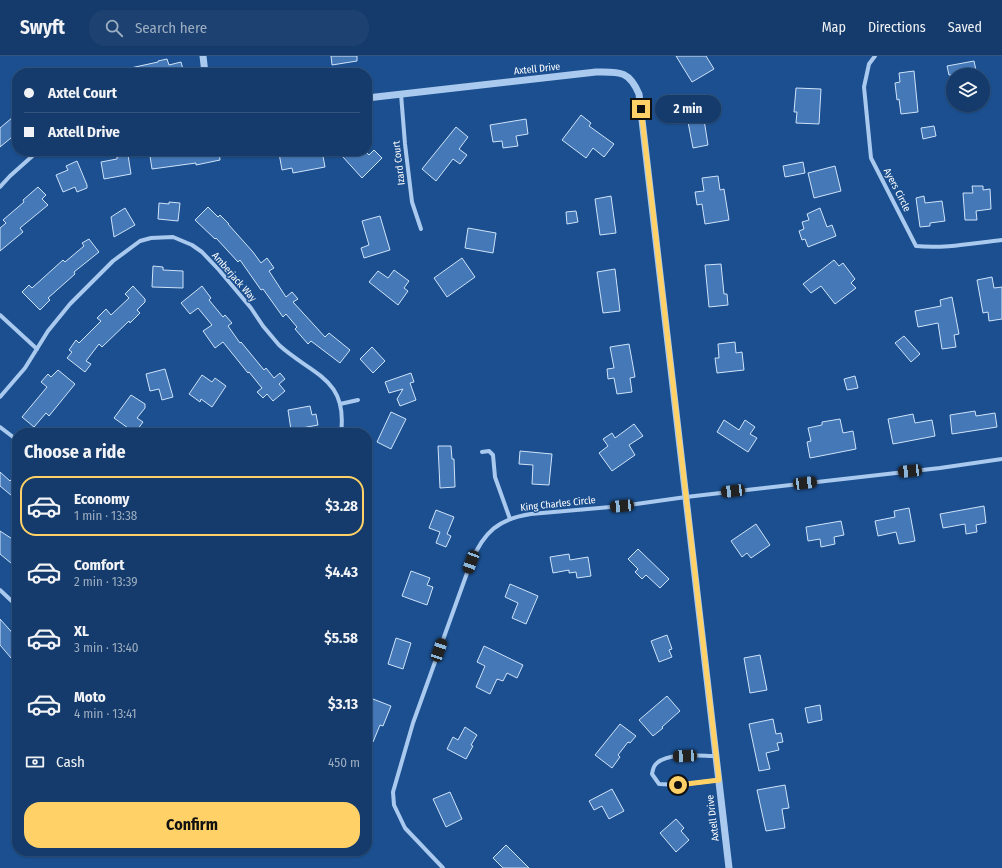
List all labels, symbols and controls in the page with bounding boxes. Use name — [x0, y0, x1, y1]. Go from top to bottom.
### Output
search box — [89, 10, 369, 46]
text: Swyft — [20, 16, 65, 39]
icon: search — [103, 17, 125, 39]
text: Search here — [135, 19, 207, 37]
text: Map — [822, 19, 846, 36]
text: Directions — [868, 19, 926, 36]
text: Saved — [948, 19, 982, 36]
street label: Axtell Drive — [513, 61, 561, 77]
map controls — [946, 68, 990, 112]
button: layers — [946, 68, 990, 112]
text: Axtel Court — [48, 84, 117, 102]
callout: 2 min — [655, 95, 721, 123]
route end — [632, 100, 650, 118]
text: 2 min — [674, 101, 702, 116]
text: Axtell Drive — [48, 123, 120, 141]
street label: Izard Court — [390, 140, 408, 186]
street label: Ayers Circle — [881, 166, 913, 214]
street label: Amberjack Way — [209, 250, 259, 305]
text: Choose a ride — [24, 441, 126, 463]
car — [897, 464, 923, 478]
car — [792, 476, 818, 490]
car — [720, 484, 746, 498]
icon: car — [26, 488, 62, 524]
text: Economy — [74, 490, 129, 508]
street label: King Charles Circle — [520, 494, 596, 514]
text: $3.28 — [325, 497, 358, 515]
car — [610, 499, 634, 513]
text: 1 min · 13:38 — [74, 508, 137, 523]
car — [461, 549, 481, 575]
icon: car — [26, 554, 62, 590]
text: Comfort — [74, 556, 125, 574]
text: $4.43 — [325, 563, 358, 581]
text: 2 min · 13:39 — [74, 574, 138, 589]
icon: car — [26, 620, 62, 656]
text: XL — [74, 622, 89, 640]
text: $5.58 — [324, 629, 358, 647]
car — [429, 637, 449, 663]
text: 3 min · 13:40 — [74, 640, 139, 655]
icon: car — [26, 686, 62, 722]
text: Moto — [74, 688, 106, 706]
text: $3.13 — [328, 695, 358, 713]
text: 4 min · 13:41 — [74, 706, 137, 721]
car — [673, 749, 697, 763]
icon: cash — [24, 751, 46, 773]
text: Cash — [56, 753, 85, 771]
text: 450 m — [328, 755, 360, 770]
route start — [669, 776, 687, 794]
street label: Axtell Drive — [704, 794, 722, 842]
button: Confirm — [24, 802, 360, 848]

